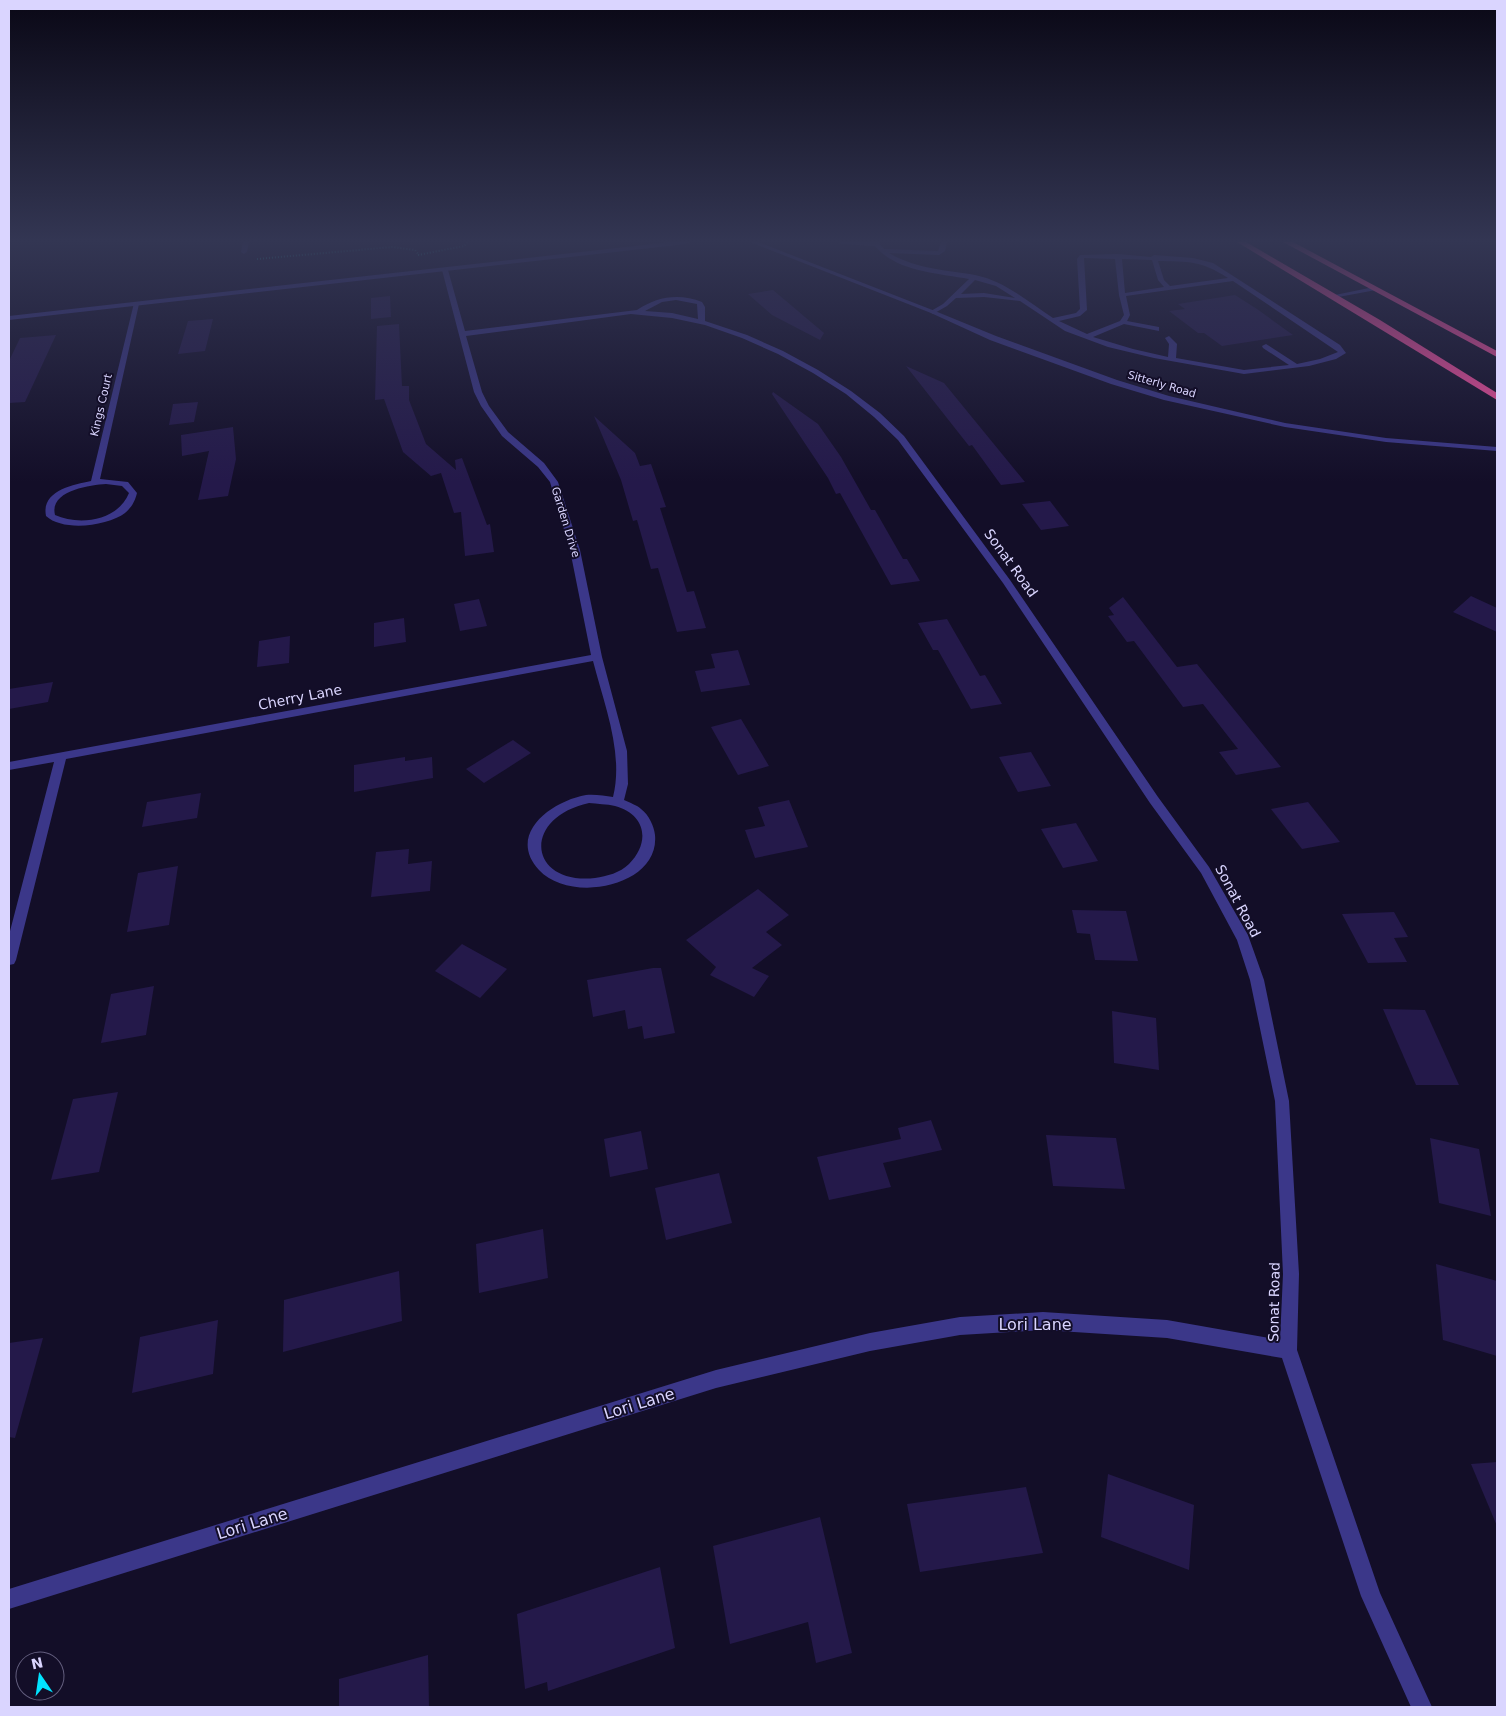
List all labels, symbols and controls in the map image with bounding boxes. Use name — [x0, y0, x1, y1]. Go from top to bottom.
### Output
street label: Sitterly Road — [1126, 368, 1198, 400]
street label: Kings Court — [88, 372, 115, 438]
street label: Garden Drive — [549, 485, 582, 559]
street label: Sonat Road — [981, 526, 1041, 600]
street label: Cherry Lane — [257, 681, 343, 713]
street label: Sonat Road — [1212, 862, 1264, 940]
street label: Sonat Road — [1265, 1262, 1283, 1342]
street label: Lori Lane — [998, 1315, 1072, 1334]
street label: Lori Lane — [601, 1384, 677, 1423]
street label: Lori Lane — [214, 1504, 290, 1543]
north arrow — [15, 1651, 65, 1701]
text: N — [30, 1654, 45, 1672]

